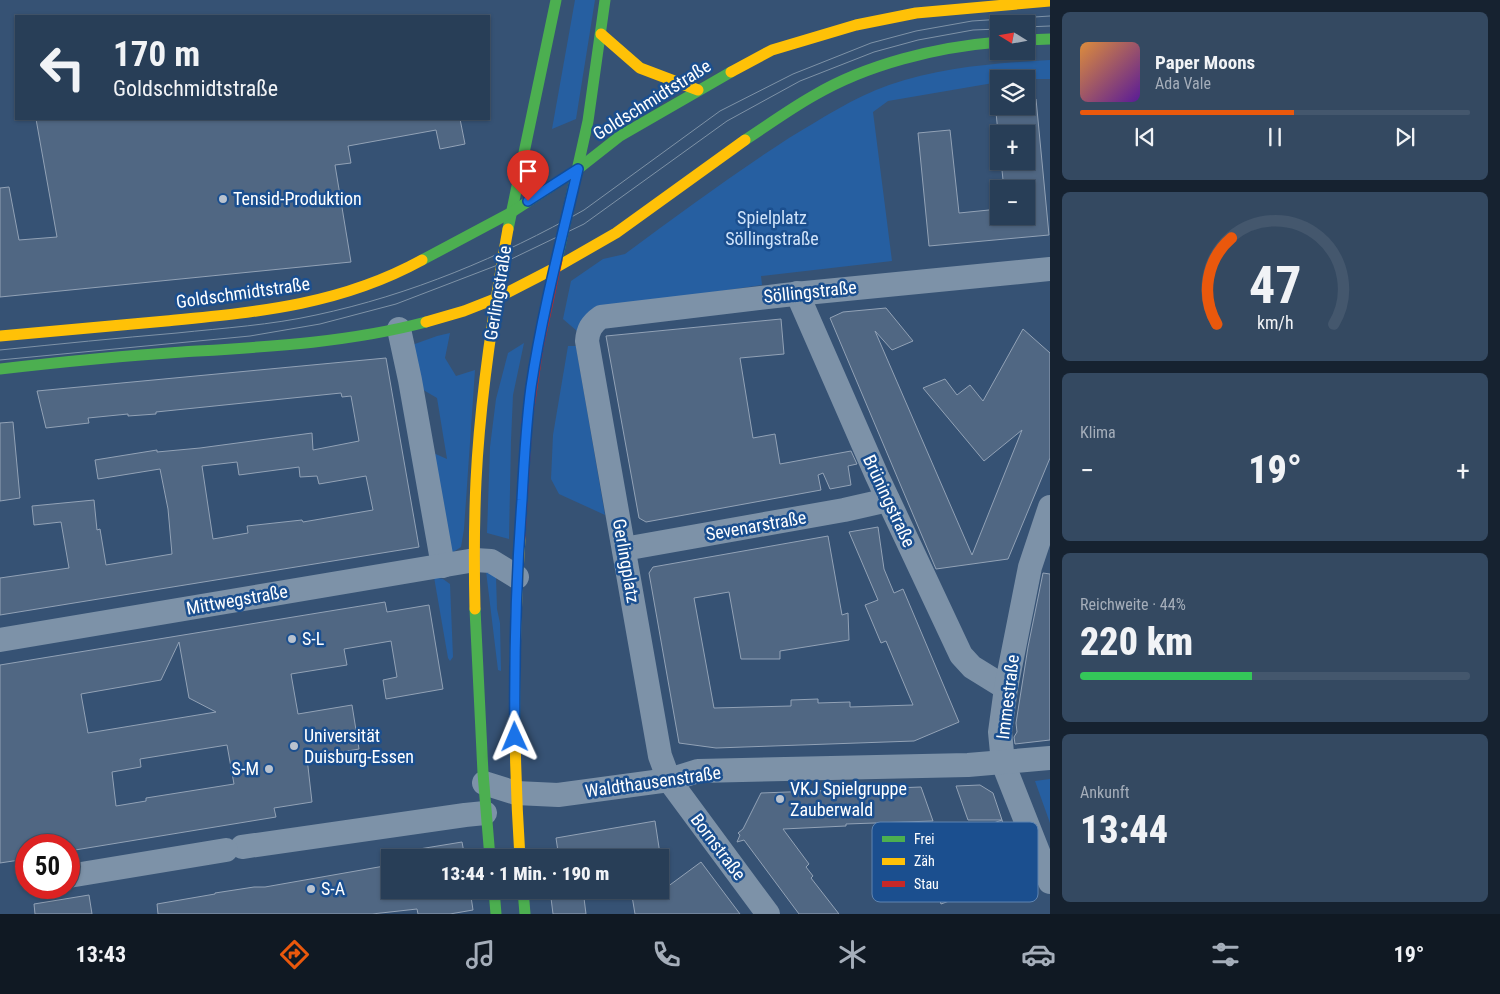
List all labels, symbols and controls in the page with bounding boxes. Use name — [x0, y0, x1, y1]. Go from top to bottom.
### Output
north arrow — [990, 15, 1035, 60]
map controls — [990, 15, 1035, 225]
text: 170 m — [113, 34, 200, 75]
icon: left — [30, 35, 95, 100]
text: Paper Moons — [1155, 51, 1255, 74]
street label: Goldschmidtstraße — [589, 55, 715, 144]
button: layers — [990, 70, 1035, 115]
text: Ada Vale — [1155, 74, 1211, 93]
text: Goldschmidtstraße — [113, 76, 278, 101]
icon: previous — [1131, 123, 1159, 151]
icon: pause — [1261, 123, 1289, 151]
icon: next — [1391, 123, 1419, 151]
button: + — [990, 125, 1035, 170]
pin — [507, 150, 549, 201]
icon: arrive — [514, 157, 542, 185]
button: − — [990, 180, 1035, 225]
place label: Tensid-Produktion — [233, 188, 362, 209]
marker: Tensid-Produktion — [217, 193, 229, 205]
park label: Spielplatz Söllingstraße — [725, 207, 819, 249]
street label: Gerlingstraße — [480, 244, 515, 342]
text: 47 — [1249, 255, 1301, 316]
street label: Goldschmidtstraße — [175, 273, 311, 312]
street label: Söllingstraße — [762, 276, 858, 307]
text: km/h — [1257, 312, 1293, 333]
text: Klima — [1080, 423, 1116, 442]
text: 19° — [1248, 448, 1302, 492]
street label: Brüningstraße — [859, 451, 920, 550]
text: − — [1080, 454, 1094, 487]
text: + — [1456, 454, 1470, 487]
street label: Sevenarstraße — [704, 506, 808, 545]
street label: Gerlingplatz — [609, 517, 644, 605]
street label: Mittwegstraße — [185, 580, 289, 619]
text: Reichweite · 44% — [1080, 595, 1186, 614]
text: 220 km — [1080, 620, 1193, 664]
place label: S-L — [302, 628, 325, 649]
marker: S-L — [286, 633, 298, 645]
street label: Immestraße — [992, 653, 1023, 740]
position arrow — [488, 710, 540, 762]
place label: Universität Duisburg-Essen — [304, 725, 414, 767]
marker: Universität Duisburg-Essen — [288, 740, 300, 752]
place label: S-M — [232, 758, 259, 779]
street label: Waldthausenstraße — [584, 762, 722, 801]
marker: S-M — [263, 763, 275, 775]
place label: VKJ Spielgruppe Zauberwald — [790, 778, 907, 820]
text: Ankunft — [1080, 783, 1129, 802]
marker: VKJ Spielgruppe Zauberwald — [774, 793, 786, 805]
text: 13:44 — [1080, 808, 1168, 852]
street label: Bornstraße — [686, 809, 750, 884]
legend — [872, 822, 1038, 902]
text: Frei — [914, 831, 934, 847]
speed limit sign: 50 — [15, 834, 80, 899]
text: Zäh — [914, 853, 935, 869]
text: 13:44 · 1 Min. · 190 m — [441, 862, 609, 885]
text: Stau — [914, 876, 939, 892]
place label: S-A — [321, 878, 346, 899]
marker: S-A — [305, 883, 317, 895]
icon: directions — [277, 937, 312, 972]
icon: music — [463, 937, 498, 972]
icon: phone — [649, 937, 684, 972]
icon: climate — [835, 937, 870, 972]
icon: car — [1021, 937, 1056, 972]
icon: filters — [1208, 937, 1243, 972]
text: 13:43 — [76, 942, 126, 967]
text: 19° — [1394, 942, 1424, 967]

